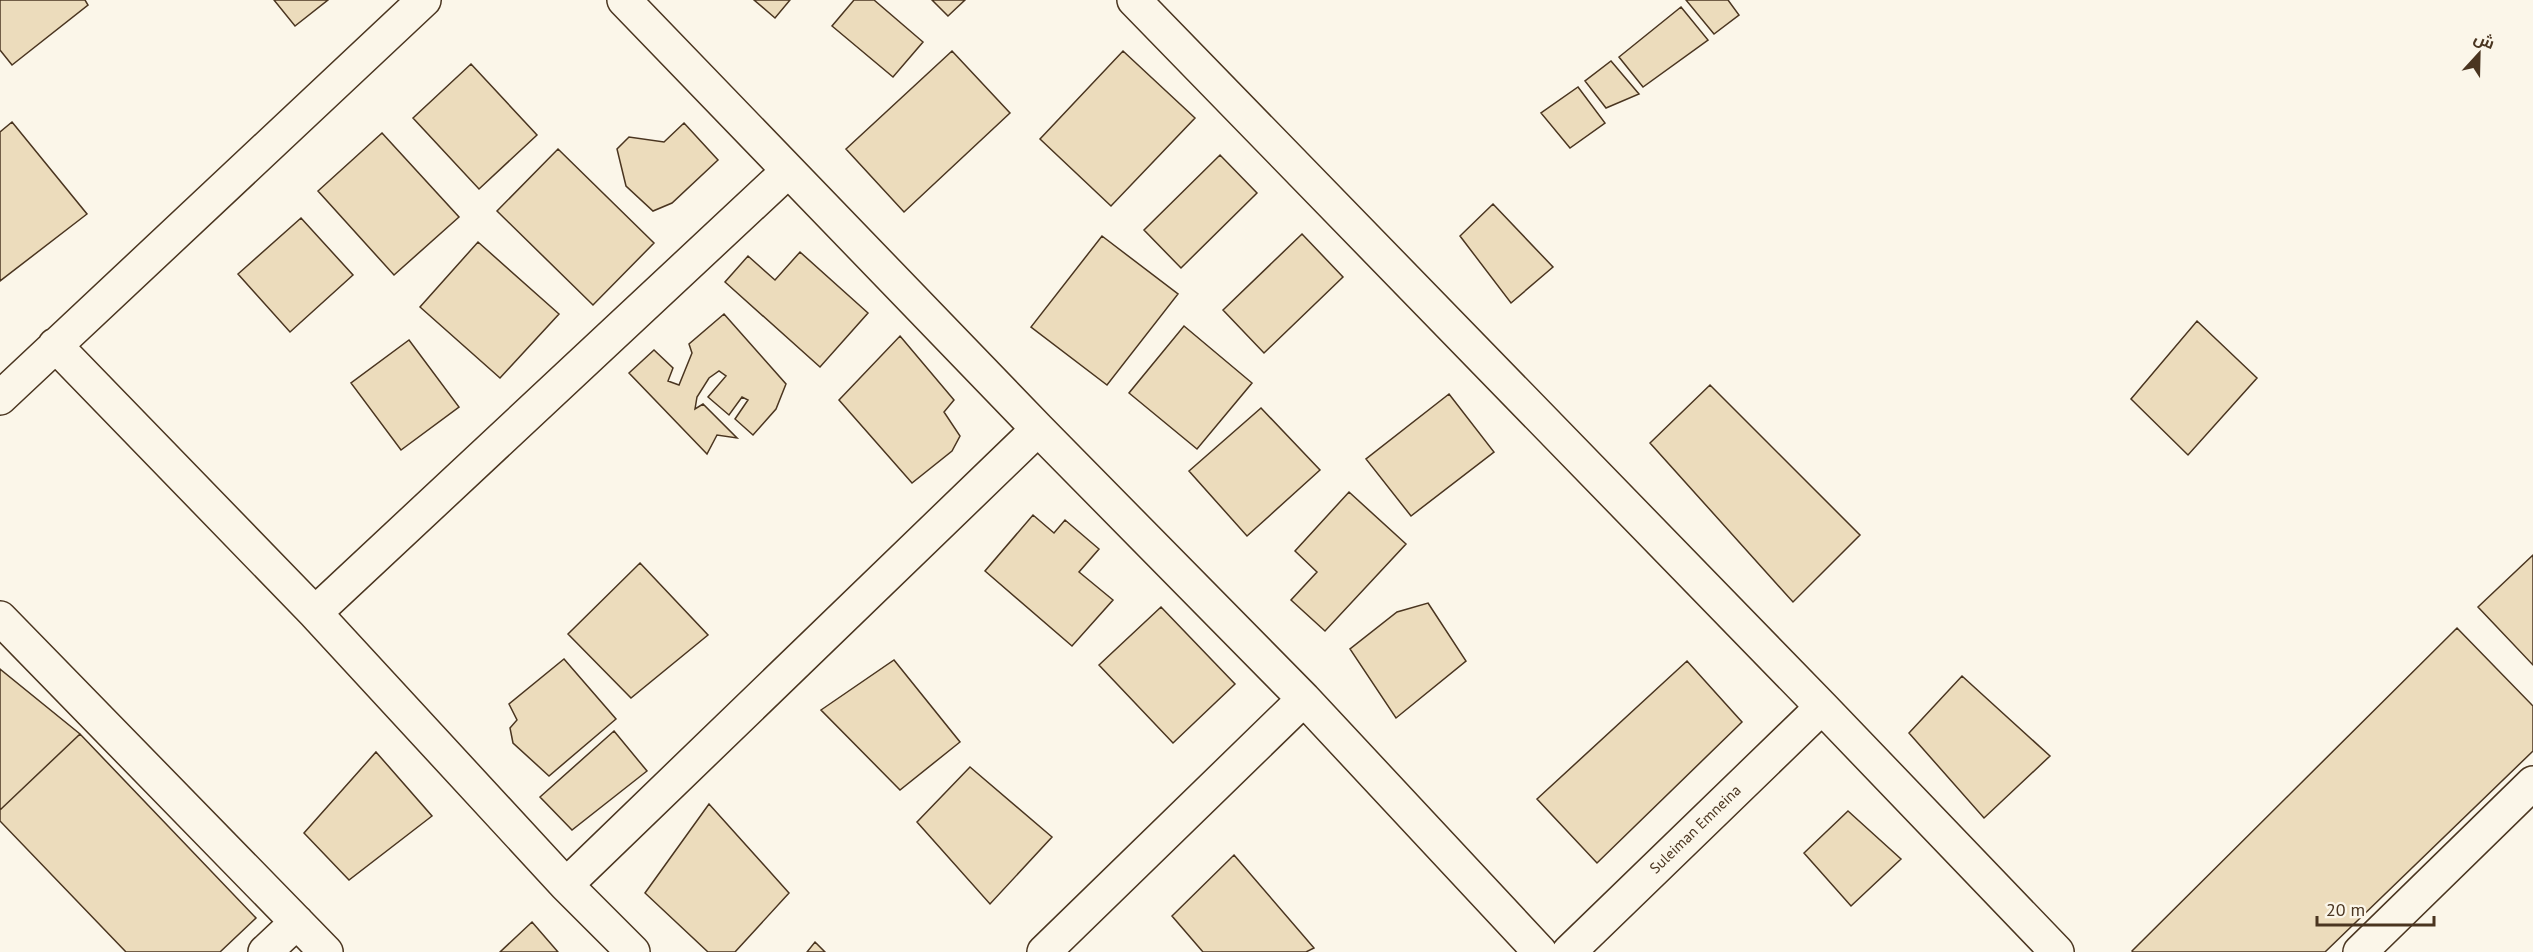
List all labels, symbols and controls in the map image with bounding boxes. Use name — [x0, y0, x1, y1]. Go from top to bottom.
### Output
north arrow — [2449, 24, 2509, 84]
text: ش — [2471, 27, 2498, 53]
street label: Suleiman Emneina — [1645, 781, 1745, 877]
scale bar — [2317, 889, 2434, 927]
text: 20 m — [2326, 898, 2365, 921]

